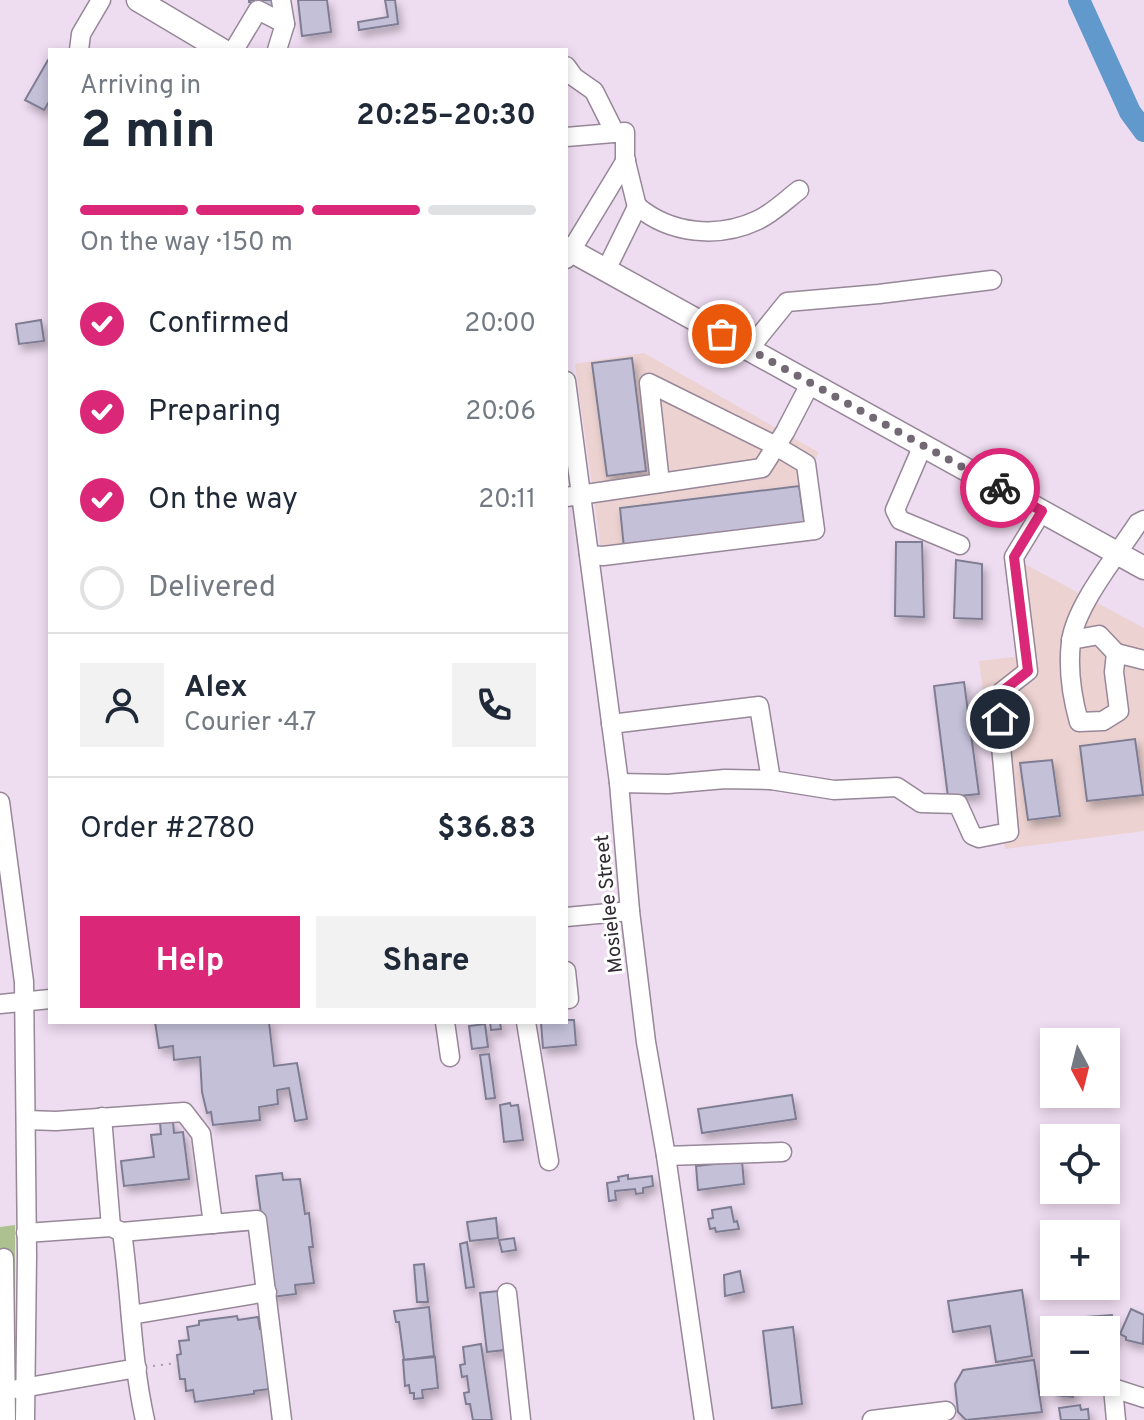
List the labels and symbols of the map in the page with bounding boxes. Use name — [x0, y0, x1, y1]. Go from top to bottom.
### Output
pin — [688, 300, 756, 368]
courier — [960, 448, 1040, 528]
pin — [966, 685, 1034, 753]
street label: Mosielee Street — [590, 833, 630, 974]
north arrow — [1040, 1028, 1120, 1108]

